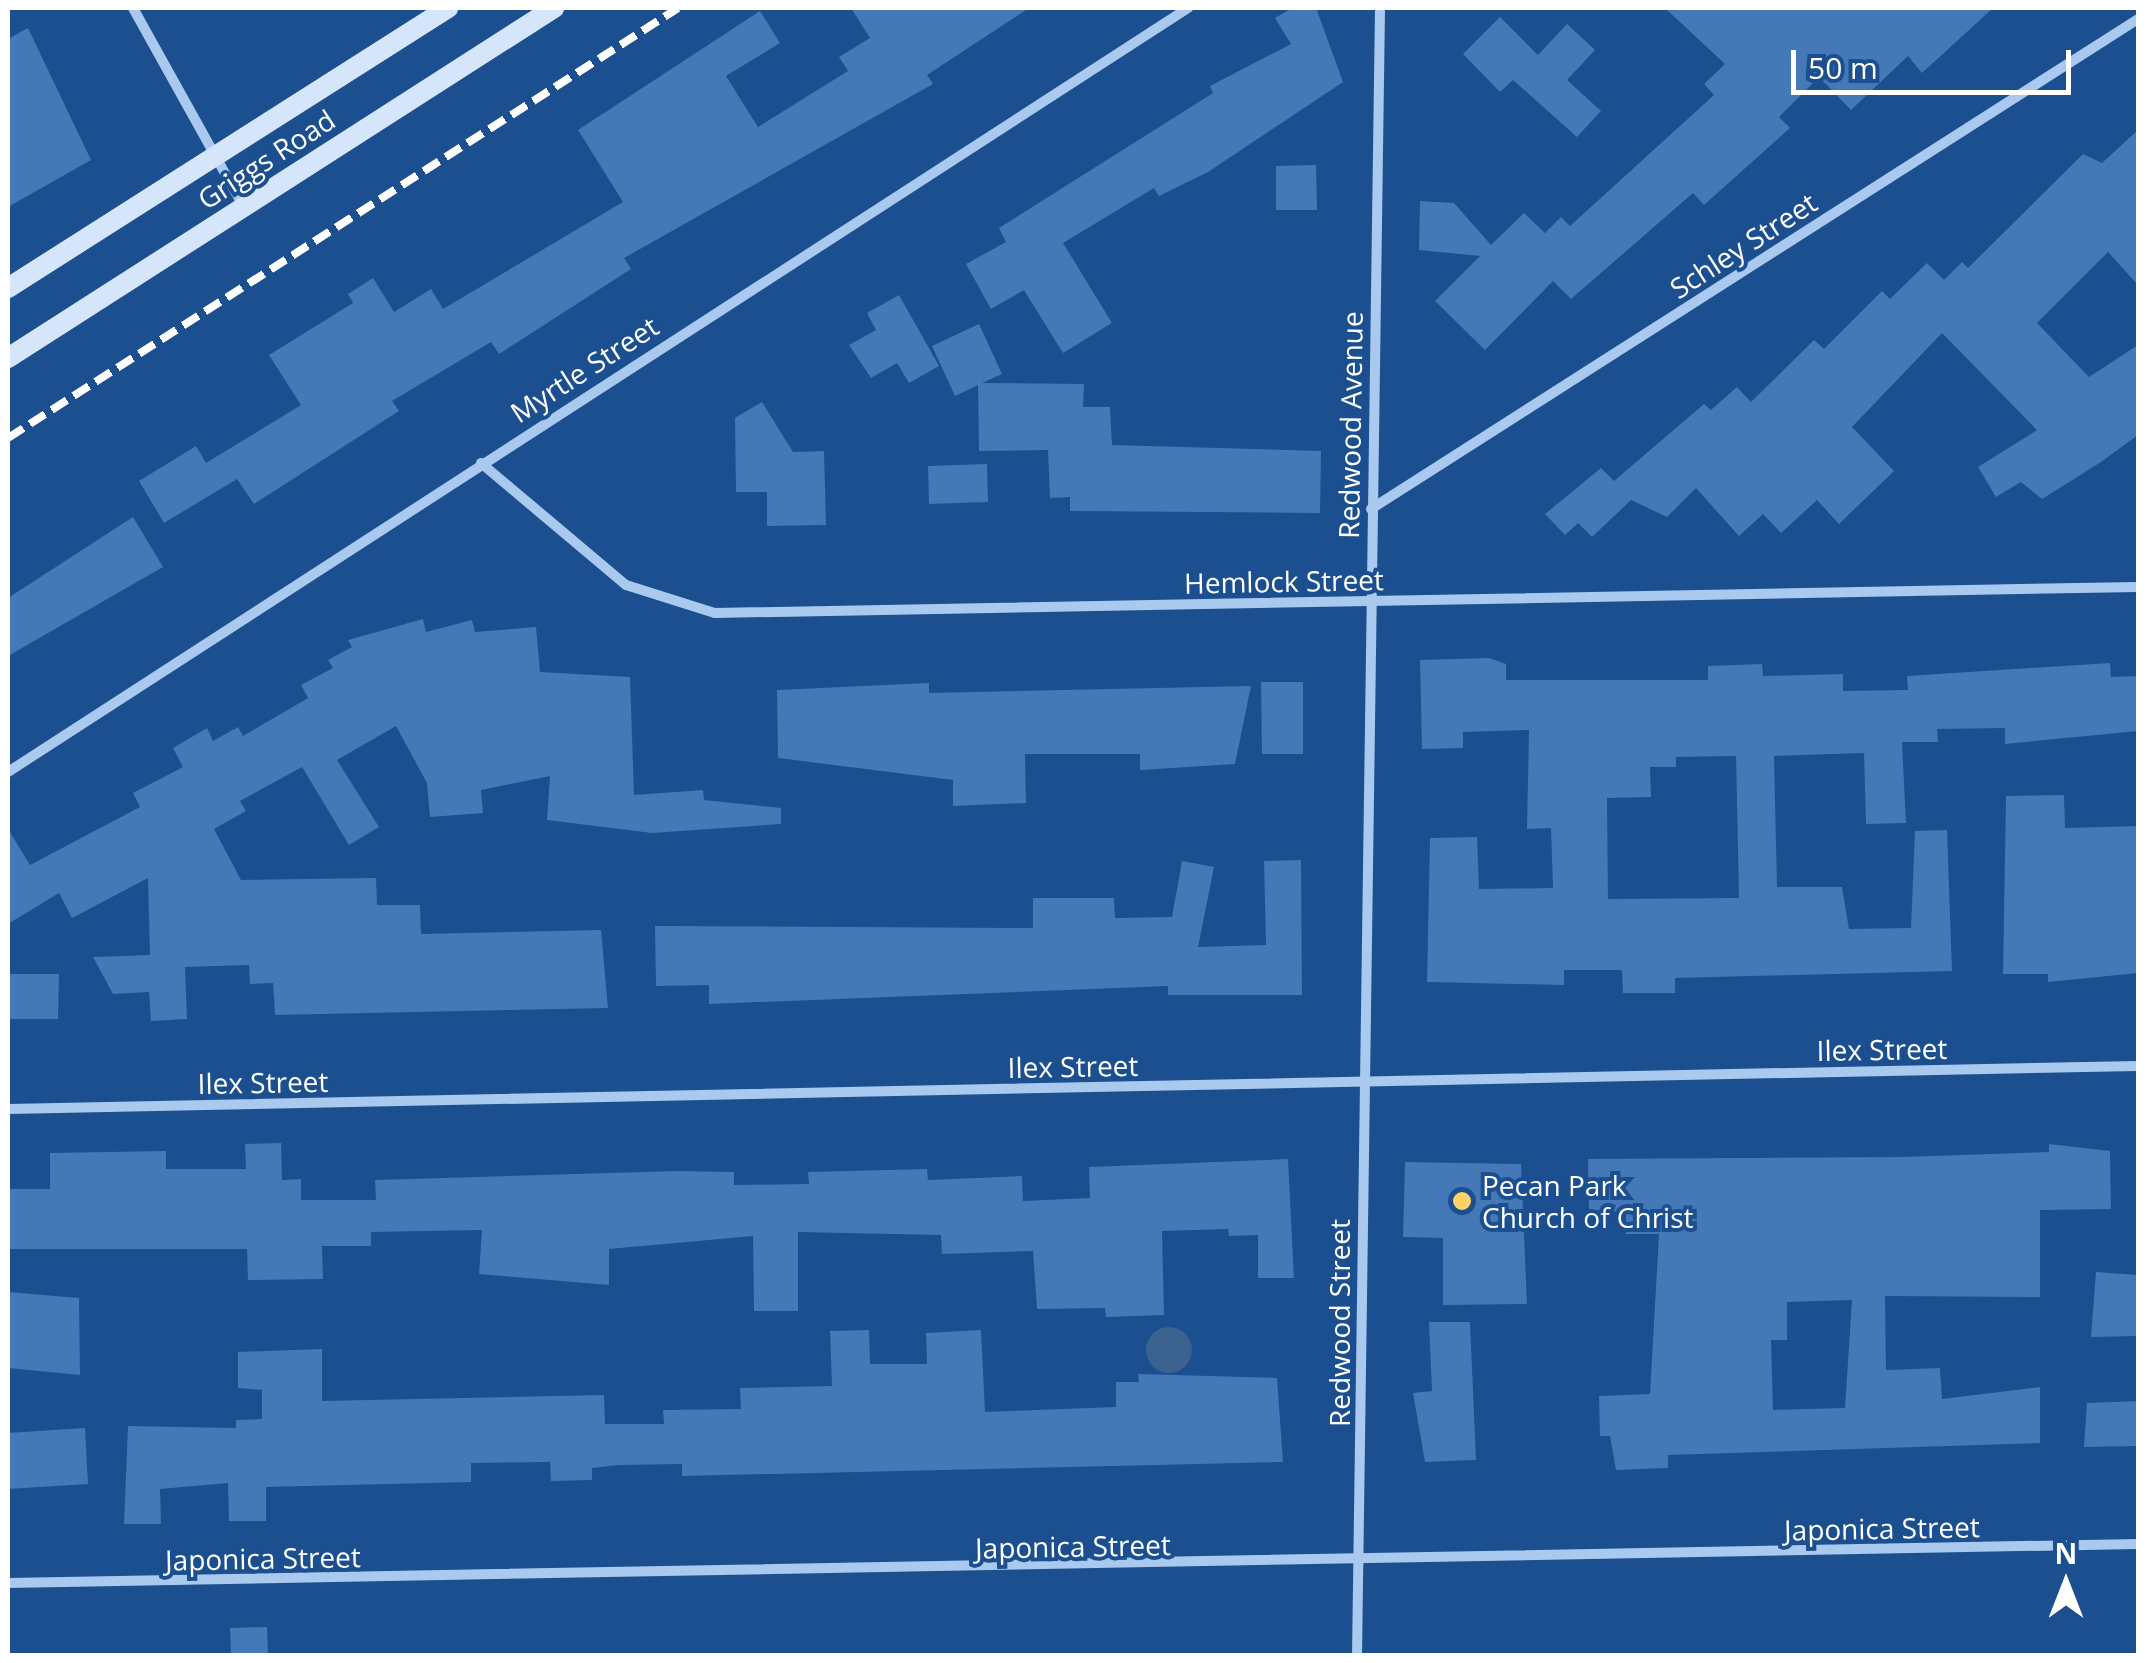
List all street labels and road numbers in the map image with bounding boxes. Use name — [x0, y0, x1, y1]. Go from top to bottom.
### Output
street label: Griggs Road — [191, 102, 341, 216]
street label: Schley Street — [1663, 185, 1823, 305]
street label: Myrtle Street — [504, 309, 664, 429]
street label: Redwood Avenue — [1331, 311, 1369, 539]
street label: Hemlock Street — [1184, 562, 1384, 600]
street label: Ilex Street — [1816, 1031, 1948, 1067]
street label: Ilex Street — [1007, 1048, 1139, 1084]
street label: Ilex Street — [197, 1064, 329, 1100]
street label: Redwood Street — [1322, 1219, 1356, 1427]
street label: Japonica Street — [1784, 1509, 1980, 1547]
street label: Japonica Street — [975, 1527, 1171, 1565]
street label: Japonica Street — [165, 1539, 361, 1577]

